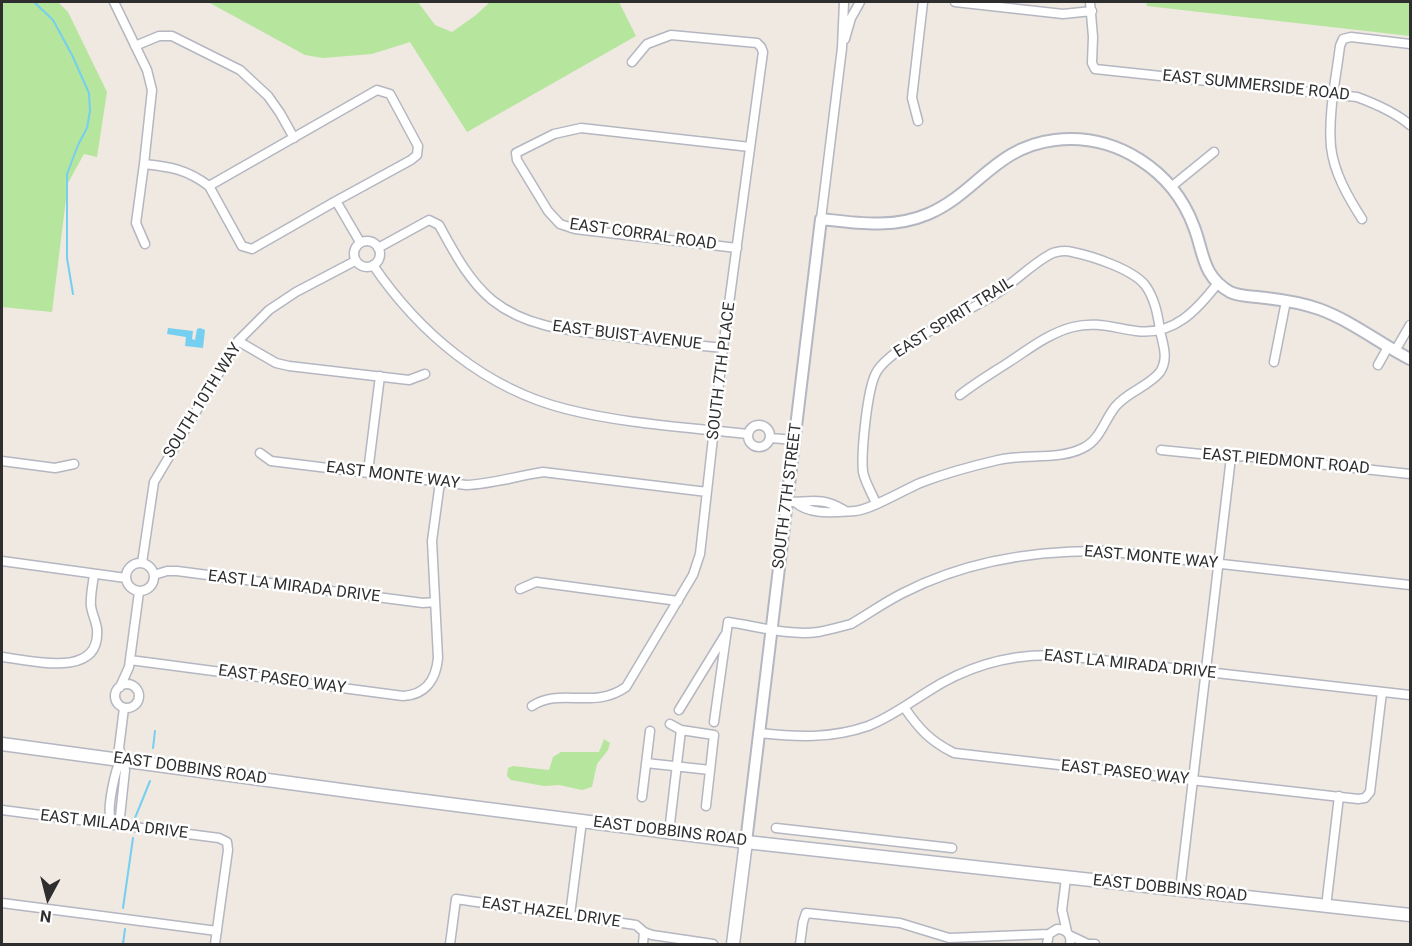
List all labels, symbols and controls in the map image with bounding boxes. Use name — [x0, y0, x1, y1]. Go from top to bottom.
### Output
street label: EAST SUMMERSIDE ROAD — [1161, 67, 1351, 105]
street label: EAST CORRAL ROAD — [568, 215, 718, 255]
street label: EAST SPIRIT TRAIL — [891, 274, 1017, 362]
street label: SOUTH 7TH PLACE — [704, 301, 740, 441]
street label: EAST BUIST AVENUE — [551, 317, 703, 355]
street label: SOUTH 10TH WAY — [160, 340, 246, 462]
street label: SOUTH 7TH STREET — [770, 422, 806, 570]
street label: EAST PIEDMONT ROAD — [1202, 445, 1370, 479]
street label: EAST MONTE WAY — [325, 458, 461, 494]
street label: EAST MONTE WAY — [1083, 543, 1219, 573]
street label: EAST LA MIRADA DRIVE — [207, 567, 381, 607]
street label: EAST LA MIRADA DRIVE — [1043, 646, 1217, 684]
street label: EAST PASEO WAY — [217, 662, 347, 698]
street label: EAST DOBBINS ROAD — [112, 749, 268, 789]
street label: EAST PASEO WAY — [1060, 757, 1190, 789]
street label: EAST MILADA DRIVE — [39, 806, 189, 844]
street label: EAST DOBBINS ROAD — [592, 813, 748, 851]
north arrow — [18, 868, 78, 928]
street label: EAST DOBBINS ROAD — [1092, 871, 1248, 907]
street label: EAST HAZEL DRIVE — [480, 894, 622, 932]
text: N — [39, 906, 53, 926]

